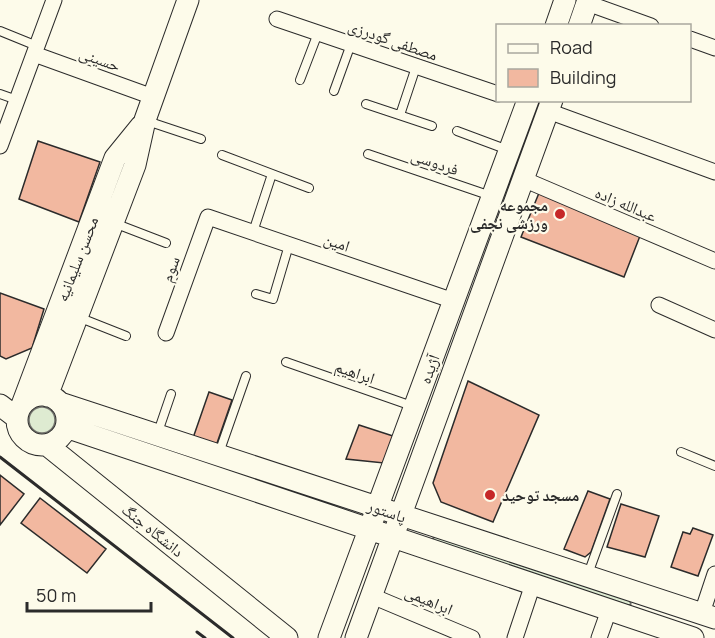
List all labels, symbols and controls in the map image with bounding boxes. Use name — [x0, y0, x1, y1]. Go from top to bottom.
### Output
street label: مصطفی گودرزی — [345, 14, 441, 66]
legend — [496, 24, 691, 102]
text: Road — [550, 35, 593, 59]
street label: حسینی — [76, 41, 124, 77]
text: Building — [550, 65, 616, 89]
street label: فردوسی — [408, 144, 462, 180]
street label: عبدالله زاده — [592, 181, 660, 227]
place label: مجموعه ورزشی نجفی — [470, 194, 548, 234]
marker: مجموعه ورزشی نجفی — [553, 207, 567, 221]
street label: محسن سلیمانیه — [51, 213, 103, 305]
street label: امین — [321, 227, 353, 257]
street label: سوم — [155, 253, 185, 285]
street label: آژیده — [414, 350, 445, 387]
street label: ابراهیم — [332, 355, 378, 389]
place label: مسجد توحید — [502, 484, 579, 506]
marker: مسجد توحید — [483, 488, 497, 502]
street label: پاستور — [364, 494, 410, 528]
street label: دانشگاه جنگ — [117, 498, 189, 562]
scale bar — [27, 575, 152, 613]
street label: ابراهیمی — [402, 580, 456, 620]
text: 50 m — [36, 583, 76, 607]

